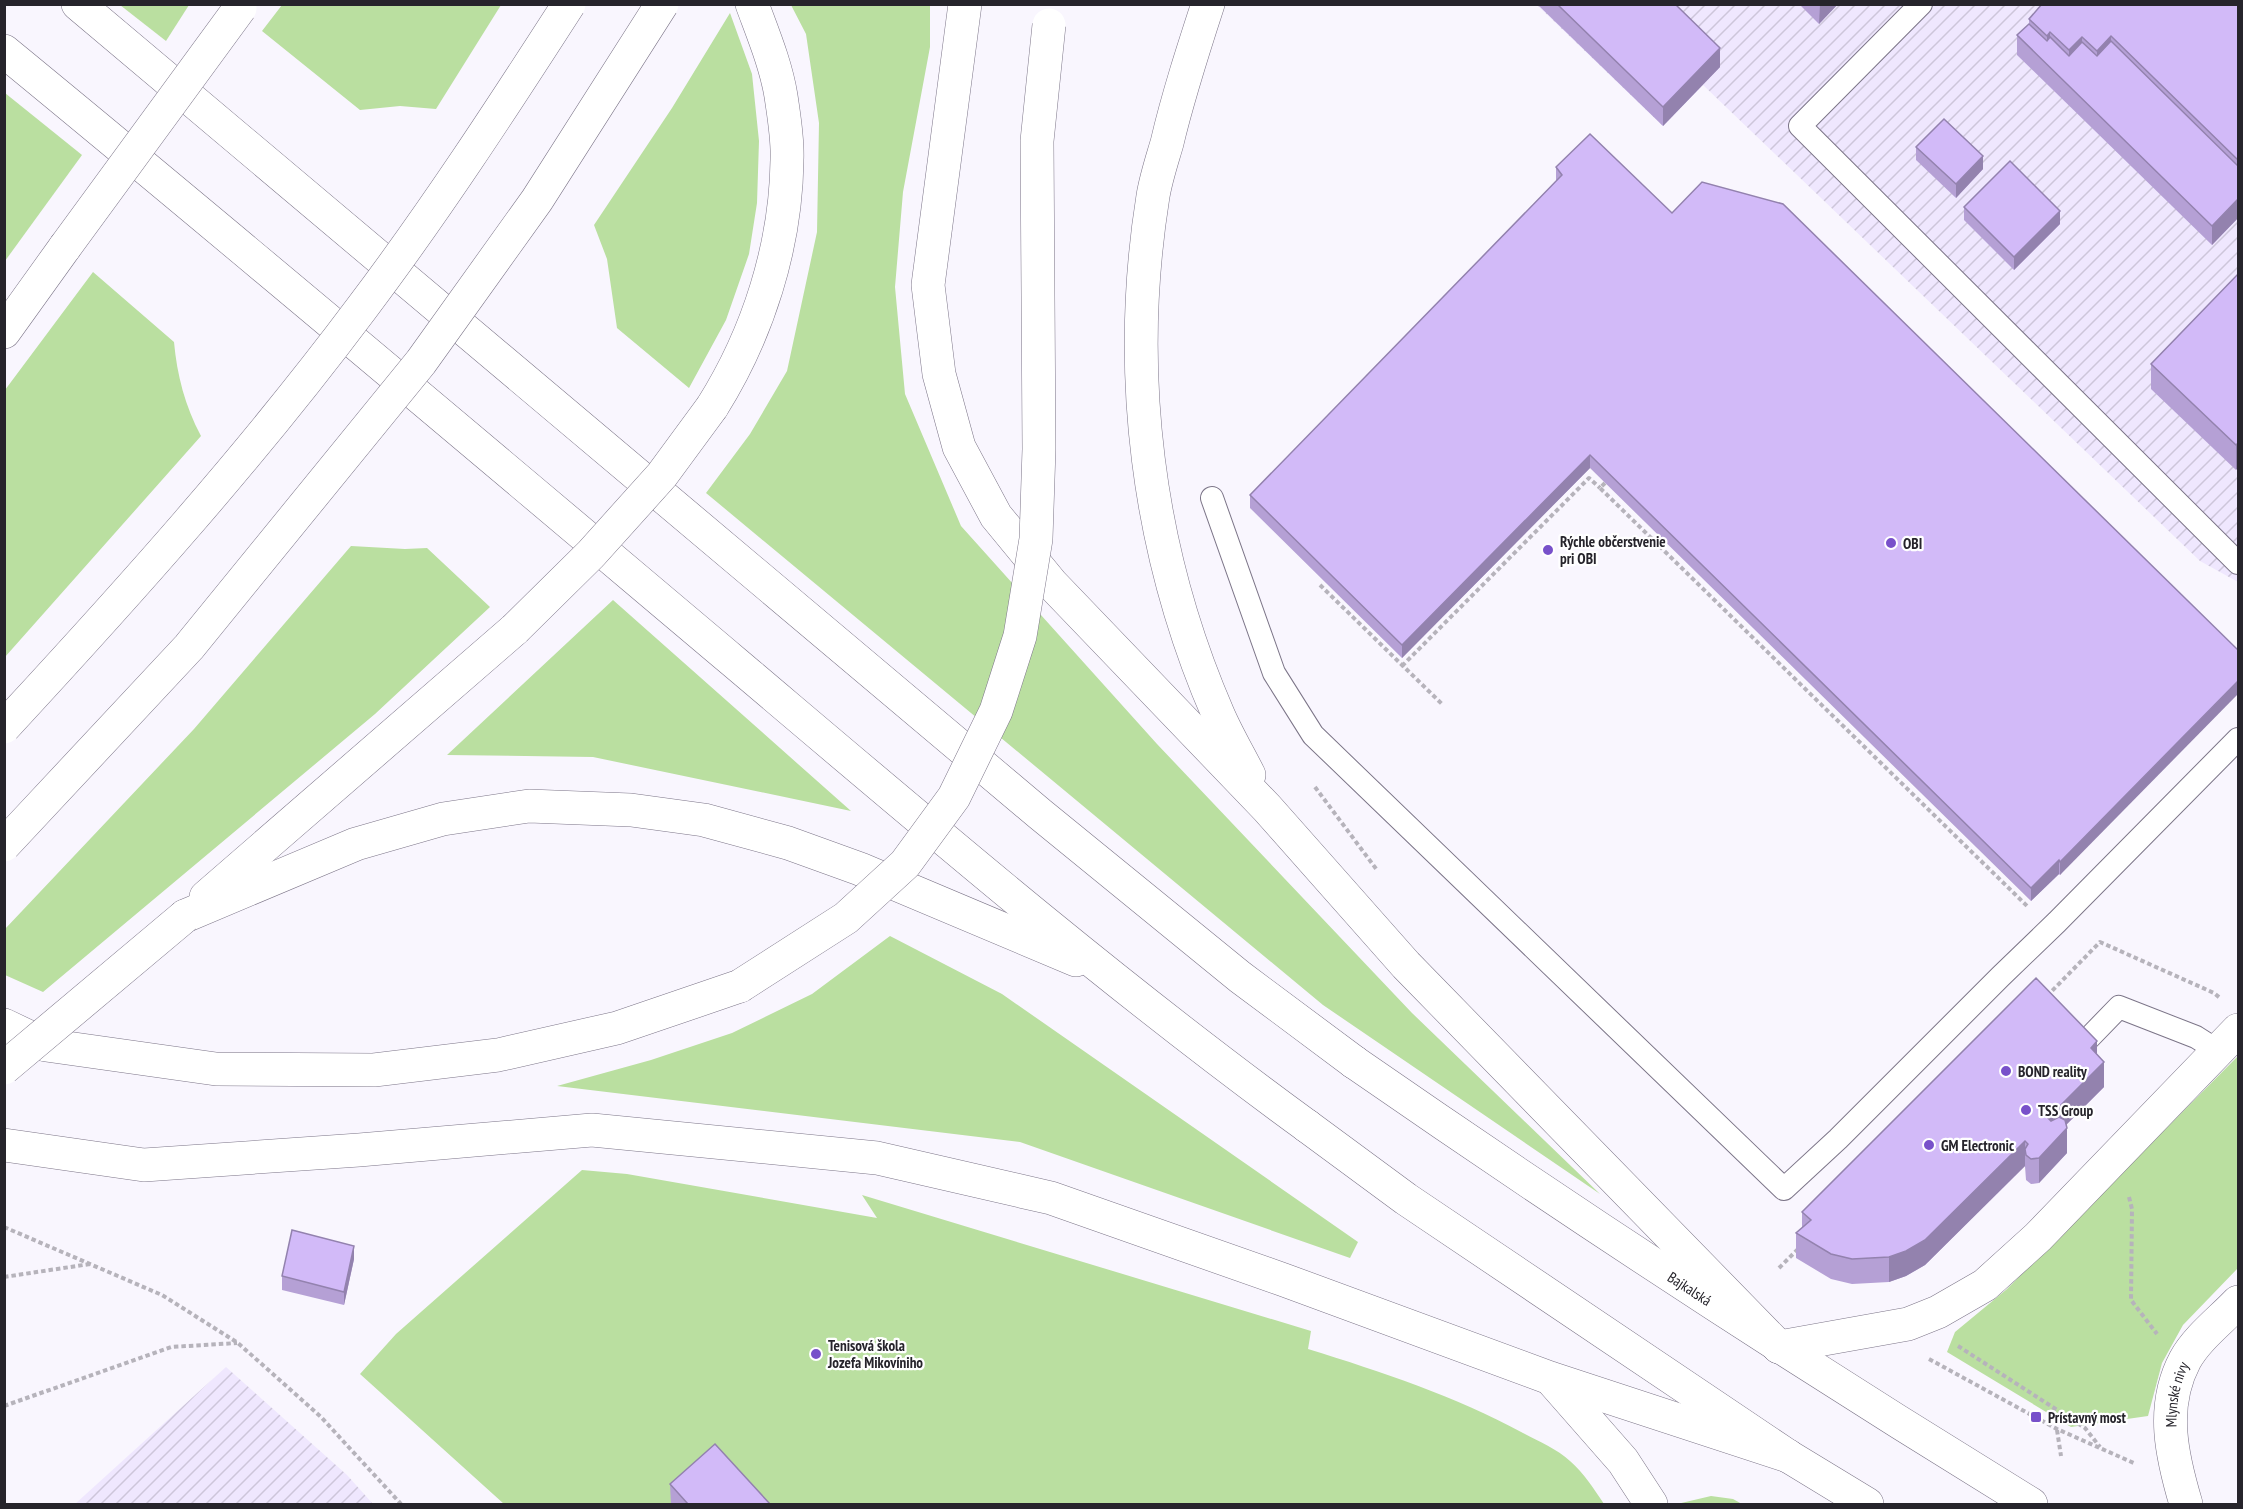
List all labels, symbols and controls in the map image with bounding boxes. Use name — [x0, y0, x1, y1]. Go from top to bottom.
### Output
place label: Rýchle občerstvenie pri OBI — [1560, 532, 1666, 568]
place label: OBI — [1903, 534, 1922, 553]
marker: OBI — [1884, 536, 1898, 550]
marker: Rýchle občerstvenie pri OBI — [1541, 543, 1555, 557]
place label: BOND reality — [2018, 1062, 2088, 1081]
marker: BOND reality — [1999, 1064, 2013, 1078]
place label: TSS Group — [2038, 1101, 2093, 1120]
marker: TSS Group — [2019, 1103, 2033, 1117]
place label: GM Electronic — [1941, 1136, 2015, 1155]
marker: GM Electronic — [1922, 1138, 1936, 1152]
street label: Bajkalská — [1664, 1267, 1715, 1309]
place label: Tenisová škola Jozefa Mikovíniho — [827, 1336, 923, 1372]
marker: Tenisová škola Jozefa Mikovíniho — [809, 1347, 823, 1361]
street label: Mlynské nivy — [2161, 1358, 2193, 1427]
place label: Prístavný most — [2048, 1408, 2127, 1427]
marker: Prístavný most — [2029, 1410, 2043, 1424]

